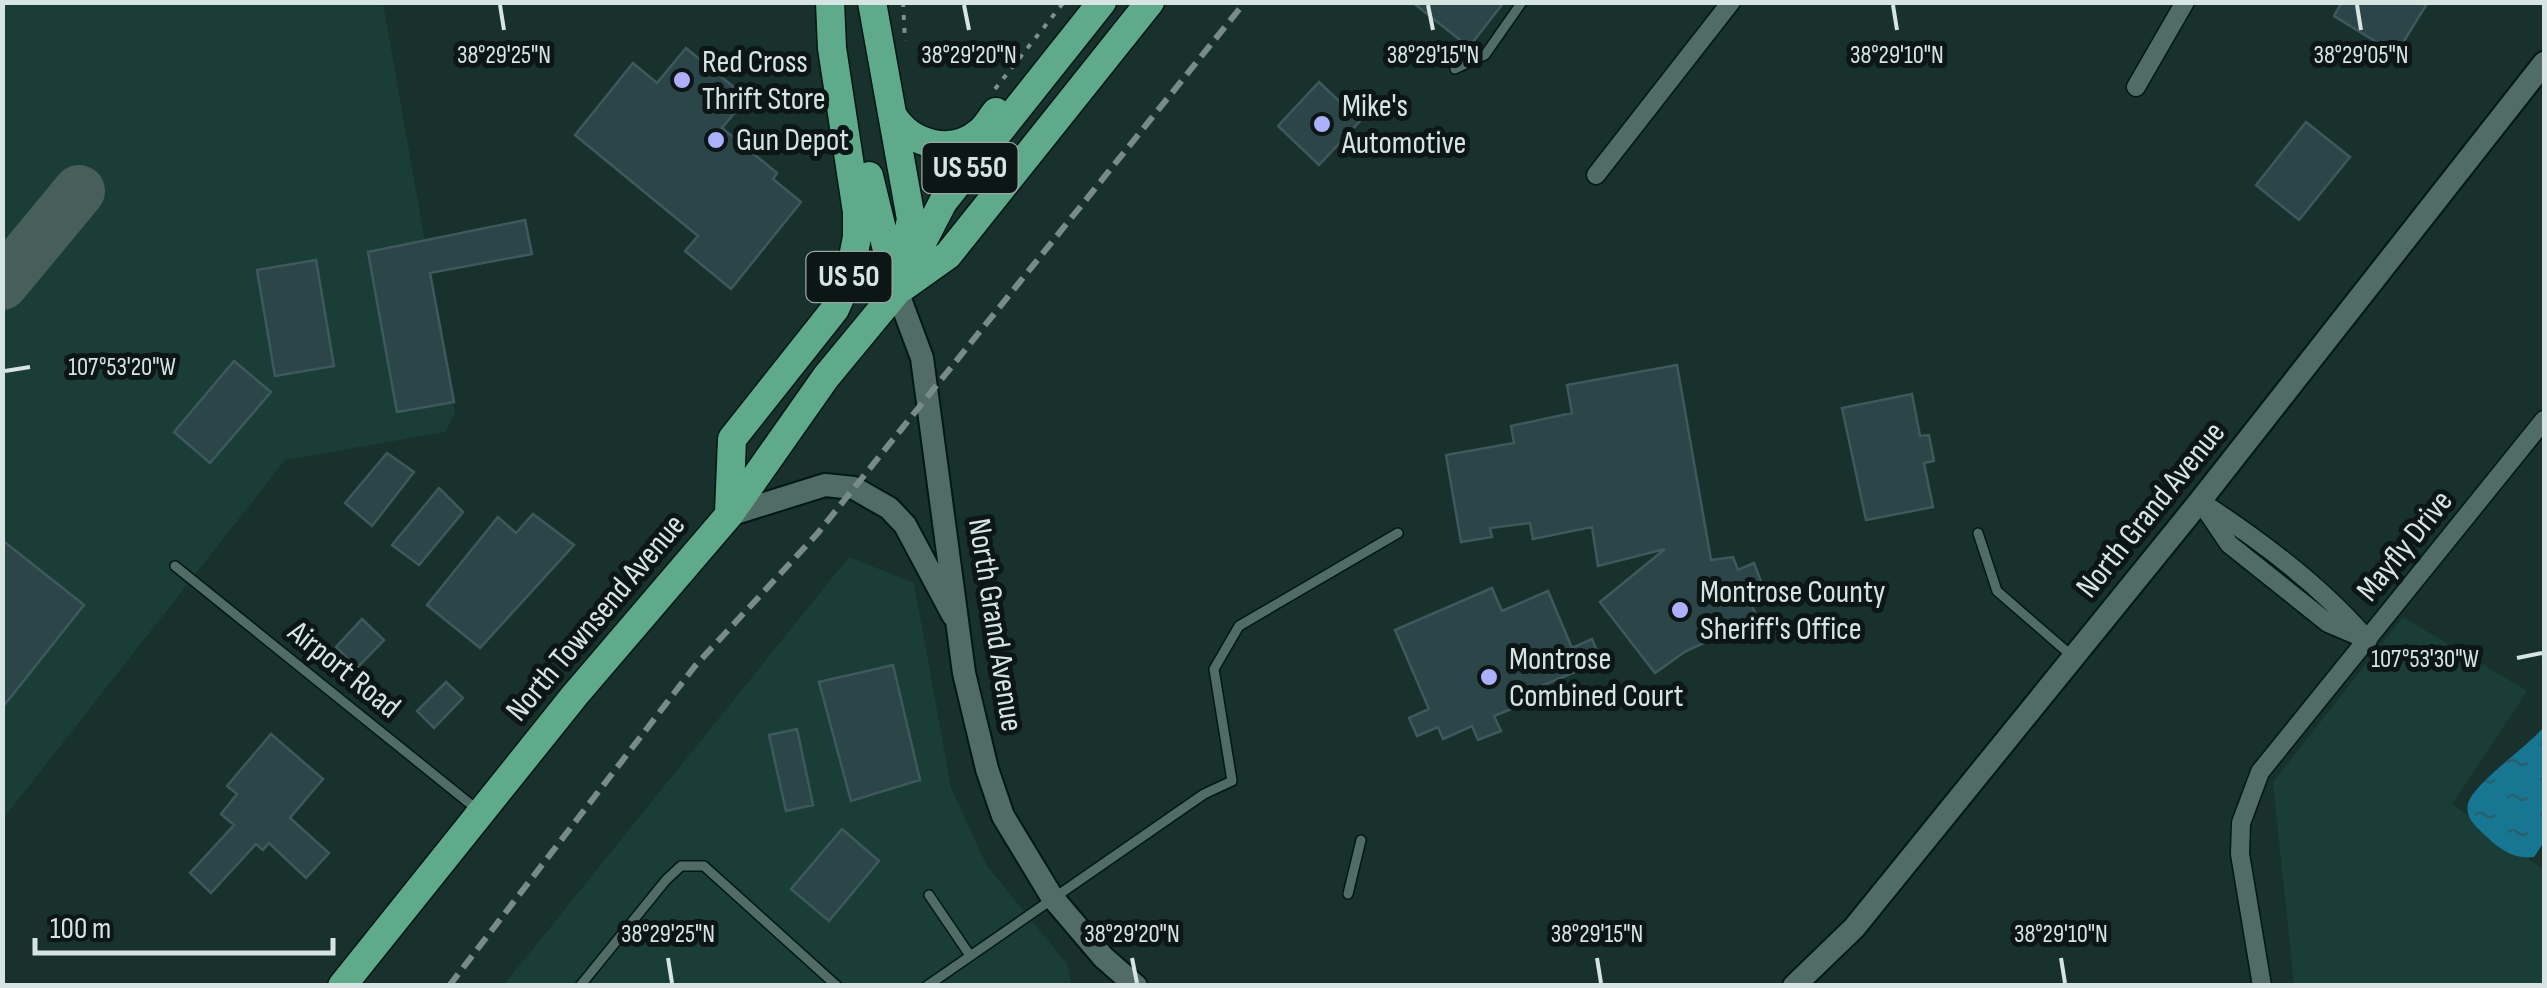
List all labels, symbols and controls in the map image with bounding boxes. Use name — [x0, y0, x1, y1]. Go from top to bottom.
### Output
text: 38°29'25"N — [457, 40, 551, 71]
text: 38°29'20"N — [921, 40, 1017, 71]
text: 38°29'15"N — [1387, 40, 1479, 71]
text: 38°29'10"N — [1850, 40, 1944, 71]
text: 38°29'05"N — [2313, 40, 2409, 71]
place label: Red Cross Thrift Store — [702, 43, 826, 119]
marker: Red Cross Thrift Store — [671, 69, 693, 91]
place label: Mike's Automotive — [1341, 87, 1466, 163]
marker: Mike's Automotive — [1311, 113, 1333, 135]
place label: Gun Depot — [736, 121, 849, 160]
marker: Gun Depot — [705, 129, 727, 151]
road number: US 550 — [922, 143, 1018, 193]
road number: US 50 — [806, 252, 892, 302]
text: 107°53'20"W — [68, 352, 176, 383]
street label: North Grand Avenue — [2068, 414, 2234, 606]
street label: Mayfly Drive — [2349, 483, 2461, 609]
street label: North Townsend Avenue — [498, 507, 694, 729]
street label: North Grand Avenue — [959, 516, 1031, 734]
place label: Montrose County Sheriff's Office — [1700, 573, 1885, 649]
marker: Montrose County Sheriff's Office — [1669, 599, 1691, 621]
street label: Airport Road — [279, 612, 408, 727]
place label: Montrose Combined Court — [1509, 640, 1684, 716]
text: 107°53'30"W — [2371, 644, 2479, 675]
marker: Montrose Combined Court — [1478, 666, 1500, 688]
scale bar — [35, 893, 332, 955]
text: 100 m — [50, 911, 111, 947]
text: 38°29'25"N — [621, 919, 715, 950]
text: 38°29'20"N — [1084, 919, 1180, 950]
text: 38°29'15"N — [1551, 919, 1643, 950]
text: 38°29'10"N — [2014, 919, 2108, 950]

